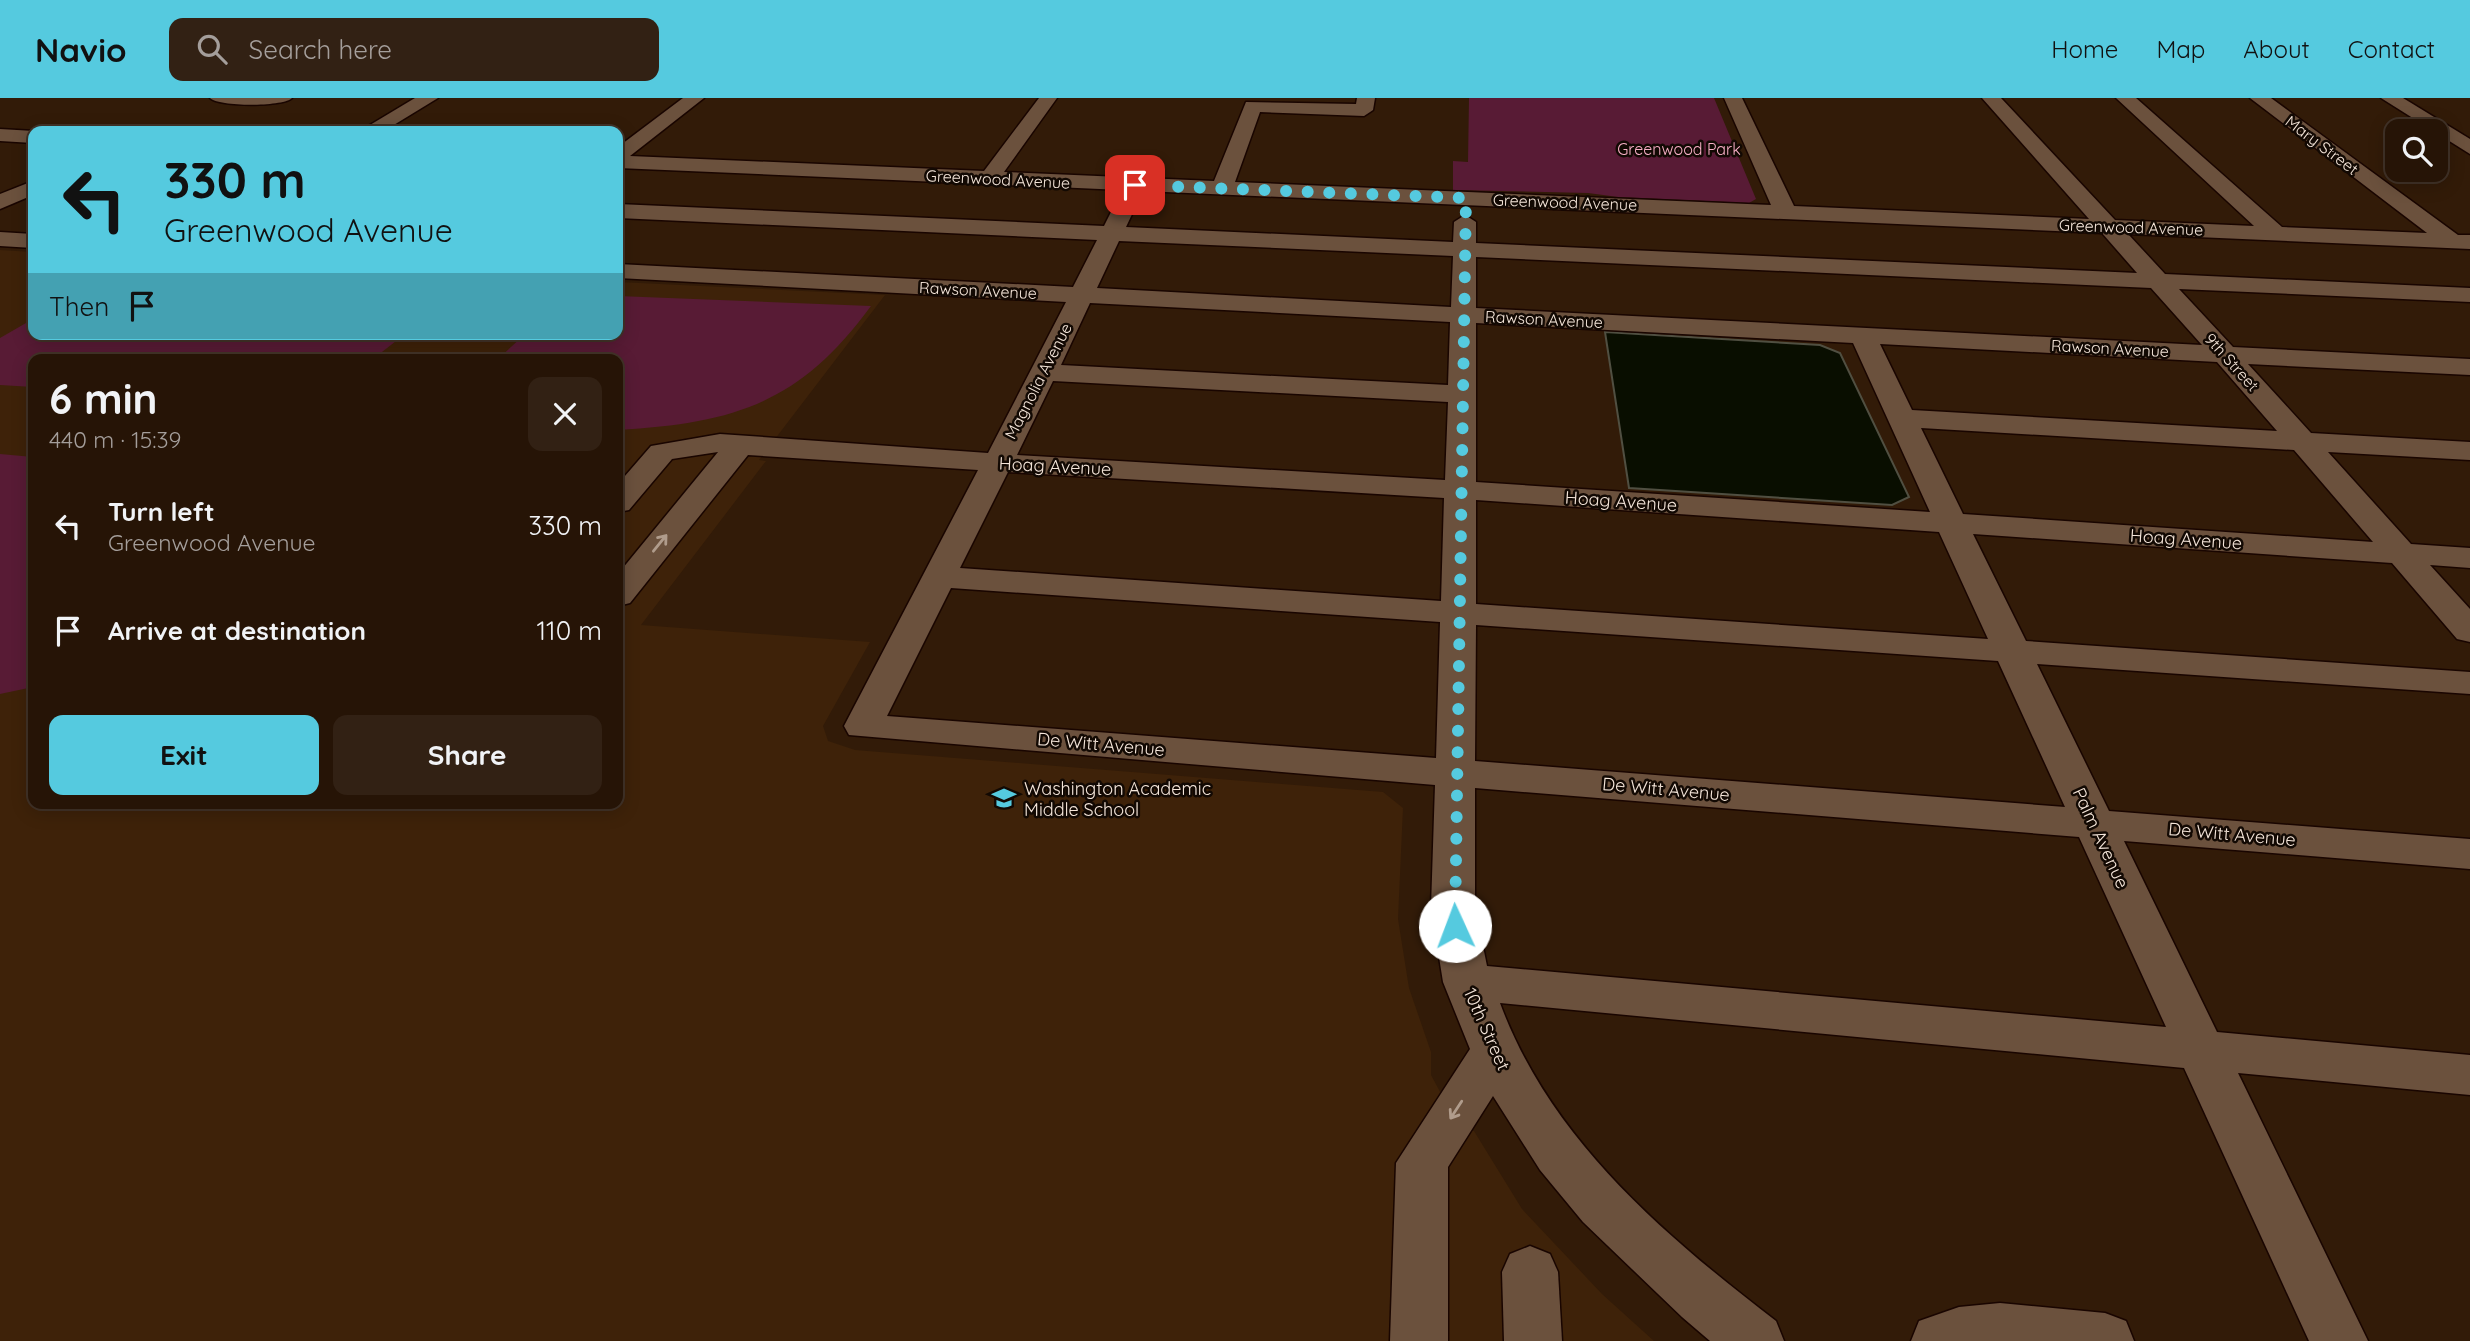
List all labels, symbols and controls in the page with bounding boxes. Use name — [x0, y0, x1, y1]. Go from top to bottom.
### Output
search box — [169, 18, 659, 81]
text: Navio — [35, 29, 127, 70]
icon: search — [193, 30, 231, 68]
text: Search here — [249, 33, 392, 66]
text: Home — [2051, 34, 2118, 64]
text: Map — [2156, 34, 2205, 64]
text: About — [2243, 34, 2310, 64]
text: Contact — [2348, 34, 2435, 64]
street label: Mary Street — [2282, 111, 2362, 179]
map controls — [2385, 119, 2448, 182]
button: search — [2385, 119, 2448, 182]
park label: Greenwood Park — [1617, 139, 1741, 159]
text: 330 m — [164, 149, 306, 210]
icon: left — [49, 154, 140, 245]
pin — [1105, 155, 1165, 215]
street label: Greenwood Avenue — [925, 165, 1071, 193]
icon: arrive — [1116, 166, 1154, 204]
street label: Greenwood Avenue — [1492, 189, 1638, 215]
text: Greenwood Avenue — [164, 210, 453, 250]
street label: Greenwood Avenue — [2058, 214, 2204, 240]
street label: Rawson Avenue — [919, 277, 1037, 303]
icon: arrive — [123, 287, 161, 325]
text: Then — [49, 290, 109, 323]
street label: Rawson Avenue — [1485, 306, 1603, 332]
street label: Magnolia Avenue — [1000, 320, 1076, 442]
street label: 9th Street — [2201, 329, 2263, 395]
street label: Rawson Avenue — [2051, 335, 2169, 361]
text: 6 min — [49, 372, 158, 425]
button: close — [528, 377, 602, 451]
text: 440 m · 15:39 — [49, 425, 181, 454]
street label: Hoag Avenue — [998, 452, 1112, 480]
street label: Hoag Avenue — [1564, 486, 1678, 516]
text: Turn left — [108, 495, 215, 528]
icon: left — [49, 507, 87, 545]
text: 330 m — [528, 509, 602, 542]
street label: Hoag Avenue — [2129, 524, 2243, 554]
text: Greenwood Avenue — [108, 528, 316, 557]
one-way arrow — [653, 535, 668, 553]
icon: arrive — [49, 612, 87, 650]
text: Arrive at destination — [108, 614, 366, 647]
text: 110 m — [536, 614, 602, 647]
button: Exit — [49, 715, 319, 795]
button: Share — [333, 715, 602, 795]
street label: De Witt Avenue — [1036, 727, 1166, 761]
street label: De Witt Avenue — [1601, 772, 1731, 806]
place label: Washington Academic Middle School — [1024, 777, 1211, 821]
school or university icon: Washington Academic Middle School — [990, 784, 1018, 812]
street label: Palm Avenue — [2068, 784, 2134, 892]
street label: De Witt Avenue — [2167, 817, 2297, 851]
position arrow — [1418, 889, 1492, 963]
street label: 10th Street — [1459, 984, 1515, 1074]
one-way arrow — [1449, 1100, 1464, 1119]

